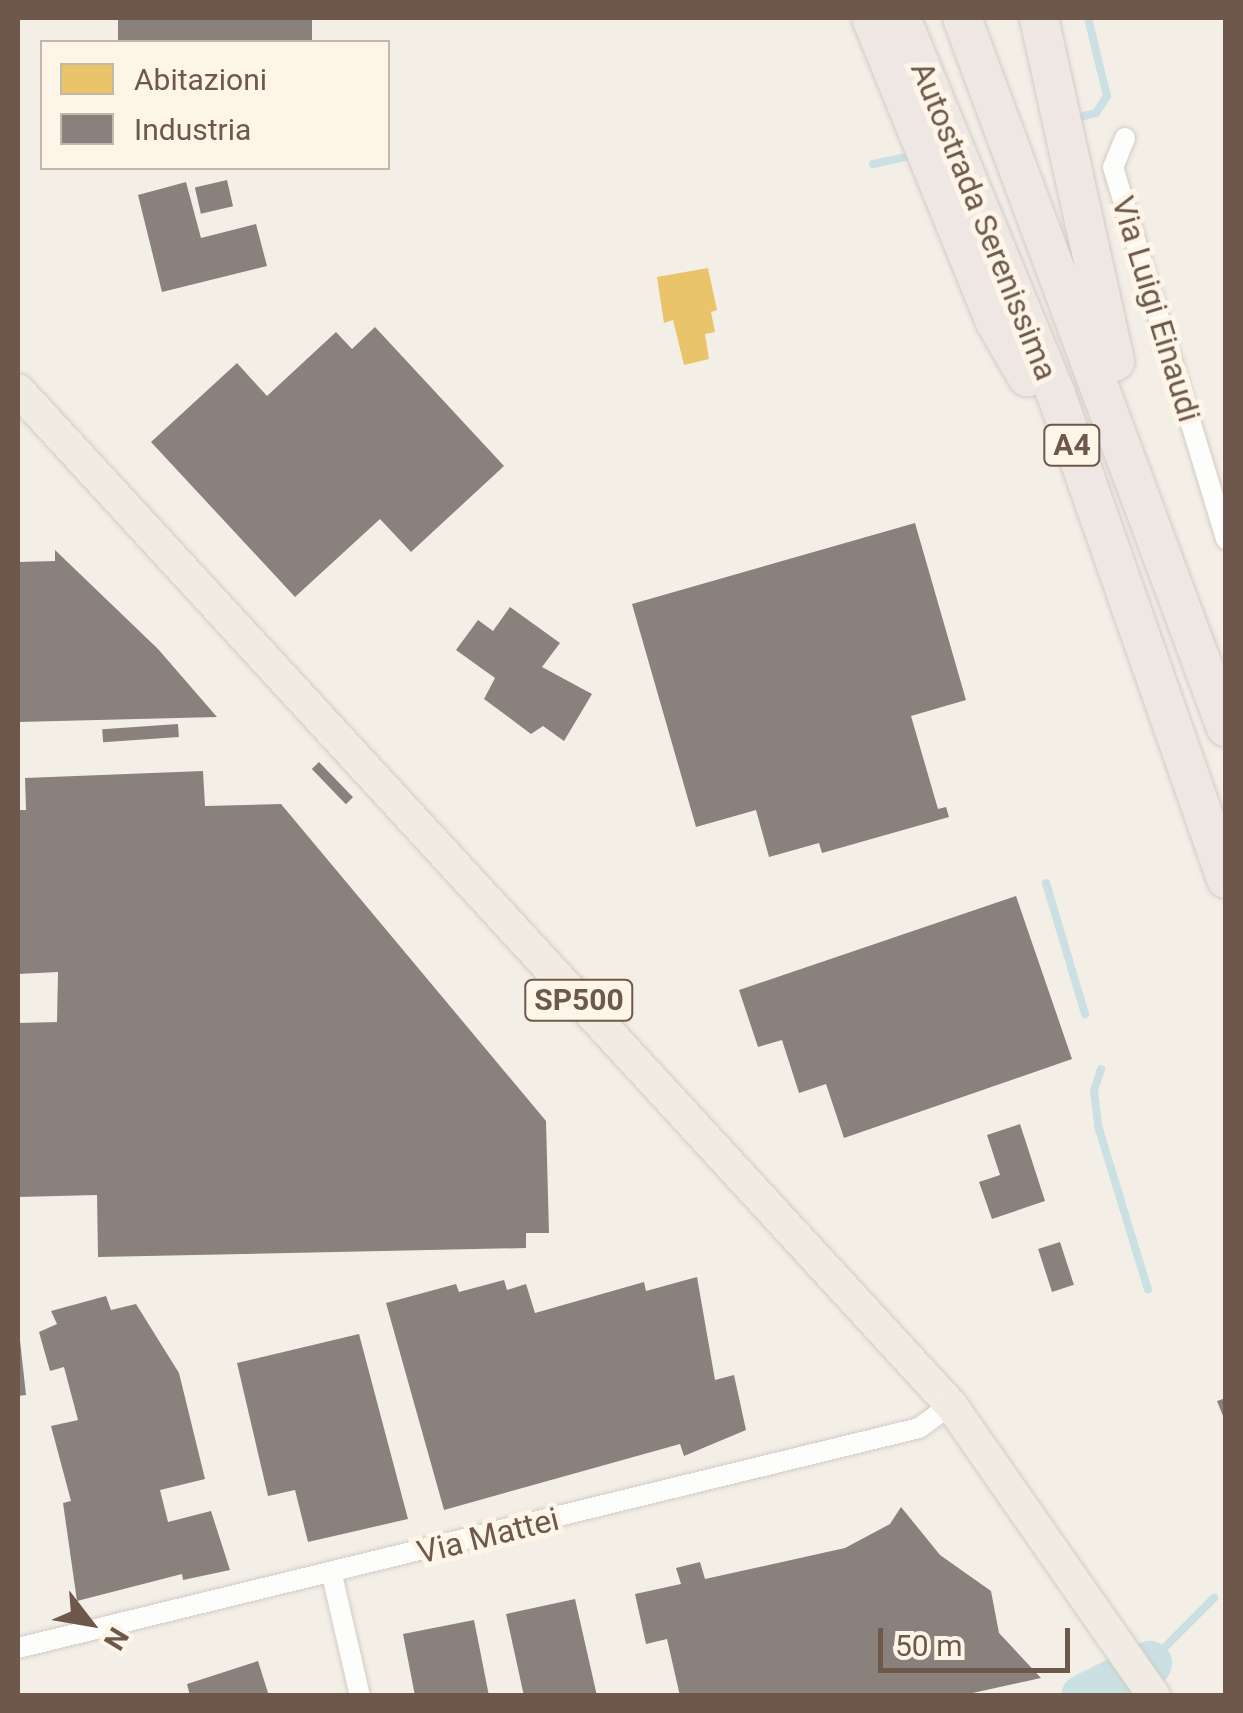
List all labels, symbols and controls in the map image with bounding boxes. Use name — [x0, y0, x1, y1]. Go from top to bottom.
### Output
legend — [40, 40, 390, 170]
street label: Autostrada Serenissima — [903, 56, 1065, 386]
text: Abitazioni — [134, 62, 267, 97]
text: Industria — [134, 112, 251, 147]
street label: Via Luigi Einaudi — [1103, 192, 1209, 426]
road number: A4 — [1042, 420, 1102, 470]
road number: SP500 — [524, 975, 634, 1025]
street label: Via Mattei — [413, 1500, 563, 1572]
north arrow — [40, 1573, 140, 1673]
scale bar — [883, 1608, 1076, 1670]
text: N — [97, 1622, 135, 1656]
text: 50 m — [895, 1628, 962, 1663]

